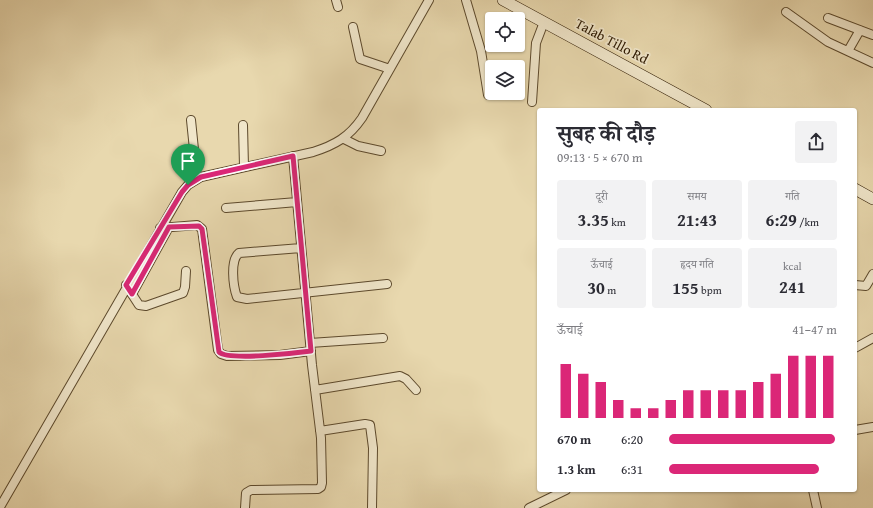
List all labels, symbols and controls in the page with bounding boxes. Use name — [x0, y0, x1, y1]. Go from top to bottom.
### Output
map controls — [485, 12, 525, 100]
button: locate — [485, 12, 525, 52]
street label: Talab Tillo Rd — [572, 13, 653, 69]
button: layers — [485, 60, 525, 100]
text: सुबह की दौड़ — [557, 117, 655, 149]
button: share — [795, 121, 837, 163]
pin — [171, 144, 205, 185]
text: 09:13 · 5 × 670 m — [557, 148, 643, 167]
icon: arrive — [177, 150, 199, 172]
text: दूरी — [596, 188, 608, 204]
text: समय — [687, 188, 707, 204]
text: गति — [785, 188, 800, 204]
text: 3.35 — [578, 207, 609, 232]
text: 21:43 — [677, 207, 717, 232]
text: 6:29 — [766, 207, 797, 232]
text: km — [609, 214, 626, 230]
text: /km — [797, 214, 819, 230]
text: ऊँचाई — [591, 256, 613, 272]
text: हृदय गति — [680, 256, 714, 272]
text: kcal — [783, 258, 802, 274]
text: 241 — [779, 274, 806, 299]
text: 30 — [587, 275, 605, 300]
text: 155 — [672, 275, 699, 300]
text: m — [605, 282, 616, 298]
text: bpm — [699, 282, 722, 298]
text: ऊँचाई — [557, 320, 583, 339]
text: 41–47 m — [792, 320, 837, 339]
text: 670 m — [557, 430, 591, 449]
text: 6:20 — [621, 430, 643, 449]
text: 1.3 km — [557, 460, 596, 479]
text: 6:31 — [621, 460, 643, 479]

